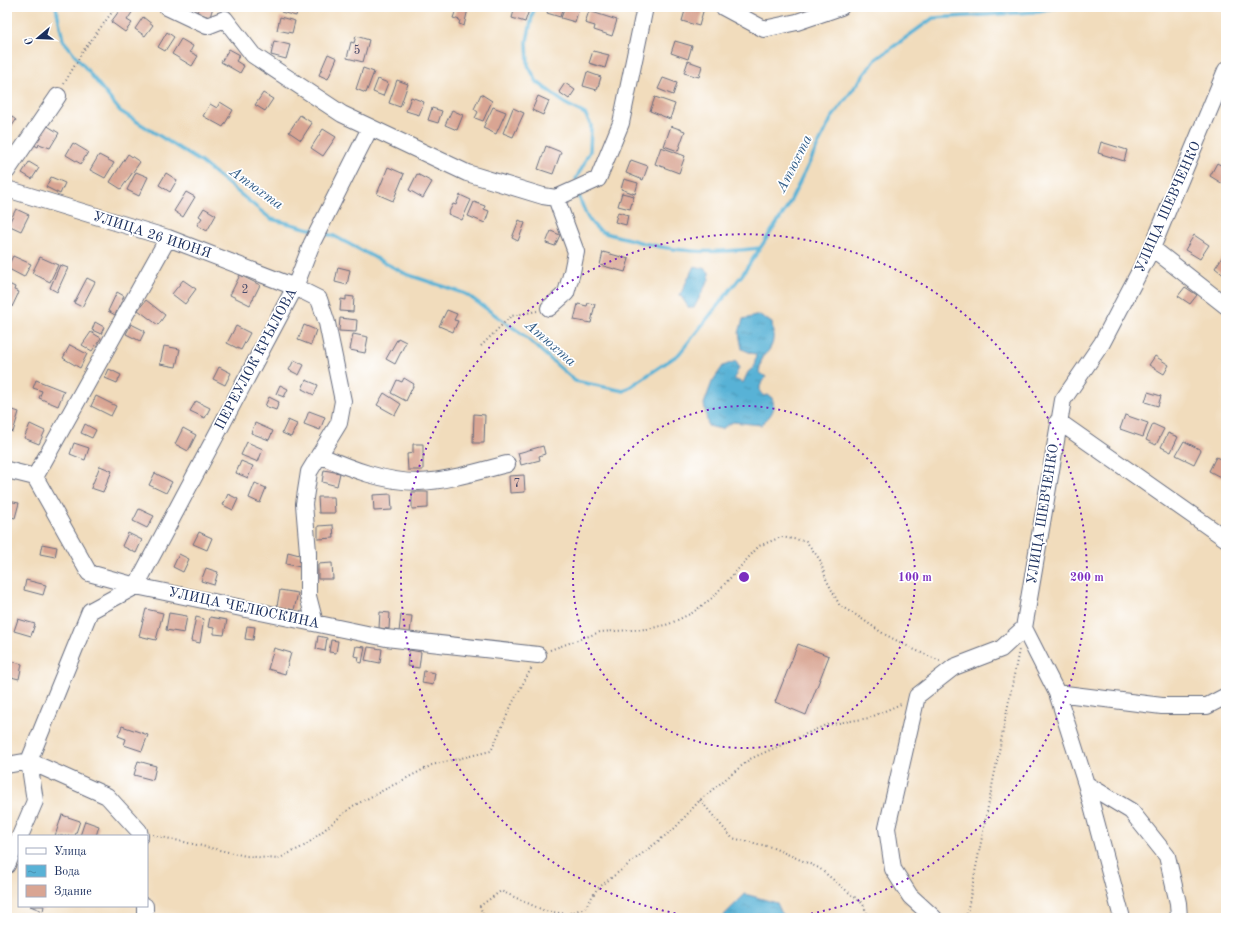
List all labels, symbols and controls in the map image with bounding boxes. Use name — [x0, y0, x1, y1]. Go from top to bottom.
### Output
north arrow — [18, 18, 58, 58]
text: С — [24, 36, 36, 46]
house number: 5 — [354, 44, 361, 57]
water label: Атюхта — [774, 133, 816, 196]
street label: УЛИЦА ШЕВЧЕНКО — [1133, 139, 1203, 275]
water label: Атюхта — [226, 164, 286, 213]
street label: УЛИЦА 26 ИЮНЯ — [91, 209, 213, 261]
house number: 2 — [242, 284, 248, 296]
street label: ПЕРЕУЛОК КРЫЛОВА — [213, 286, 299, 432]
water label: Атюхта — [521, 317, 578, 370]
street label: УЛИЦА ШЕВЧЕНКО — [1025, 443, 1061, 585]
house number: 7 — [514, 478, 520, 490]
centre of rings — [737, 570, 751, 584]
text: 100 m — [898, 572, 932, 584]
text: 200 m — [1070, 572, 1104, 584]
street label: УЛИЦА ЧЕЛЮСКИНА — [167, 585, 321, 631]
legend — [18, 835, 148, 907]
text: Улица — [54, 846, 87, 858]
text: Вода — [54, 866, 80, 878]
text: Здание — [54, 886, 92, 898]

